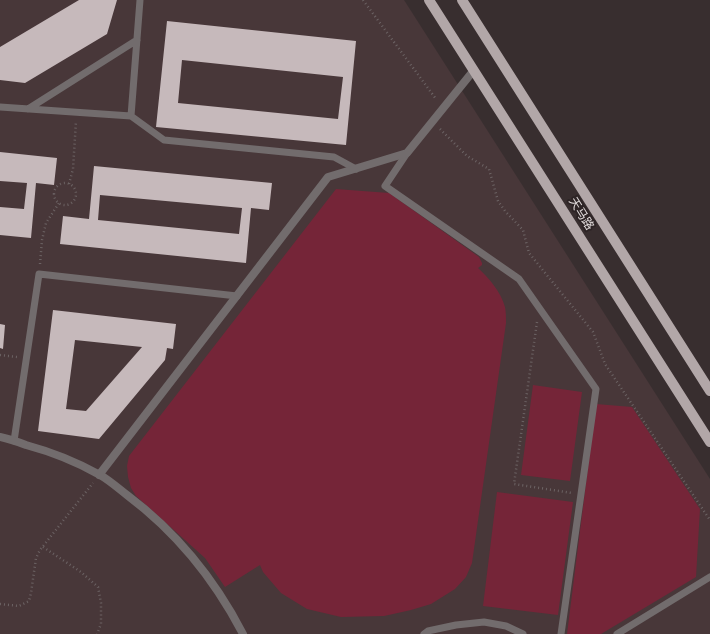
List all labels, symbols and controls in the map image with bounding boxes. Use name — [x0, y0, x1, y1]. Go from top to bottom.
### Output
street label: 天马路 — [565, 195, 597, 233]

